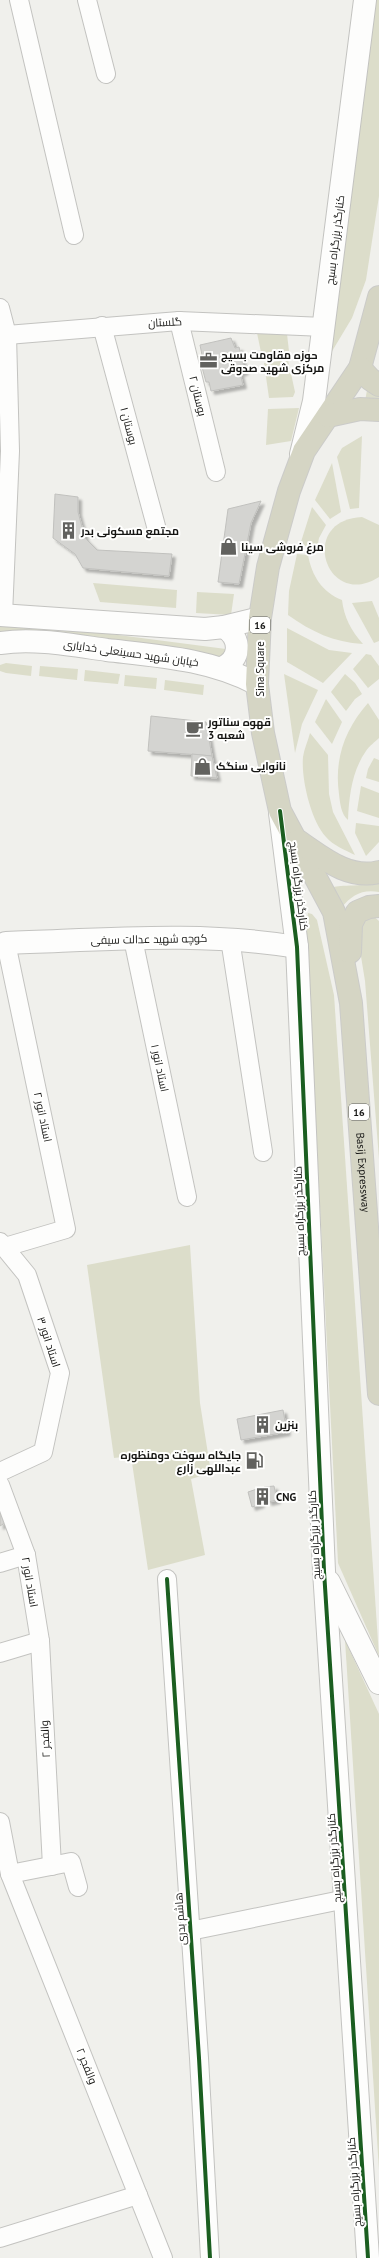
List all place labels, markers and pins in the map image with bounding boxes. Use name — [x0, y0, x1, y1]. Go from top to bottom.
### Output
place label: حوزه مقاومت بسیج مرکزی شهید صدوقی — [221, 348, 324, 376]
office icon: حوزه مقاومت بسیج مرکزی شهید صدوقی — [198, 351, 218, 371]
building icon: مجتمع مسکونی بدر — [58, 521, 78, 541]
place label: مجتمع مسکونی بدر — [80, 524, 179, 539]
shop icon: مرغ فروشی سینا — [218, 537, 238, 557]
place label: مرغ فروشی سینا — [241, 540, 324, 555]
place label: قهوه سناتور شعبه 3 — [207, 715, 271, 742]
cafe icon: قهوه سناتور شعبه 3 — [185, 718, 205, 738]
shop icon: نانوایی سنگک — [193, 756, 213, 776]
place label: نانوایی سنگک — [216, 759, 286, 774]
building icon: بنزین — [252, 1415, 272, 1435]
place label: بنزین — [275, 1418, 298, 1432]
place label: جایگاه سوخت دومنظوره عبداللهی زارع — [120, 1448, 241, 1476]
fuel station icon: جایگاه سوخت دومنظوره عبداللهی زارع — [244, 1451, 264, 1471]
building icon: CNG — [253, 1487, 273, 1507]
place label: CNG — [276, 1490, 296, 1504]

